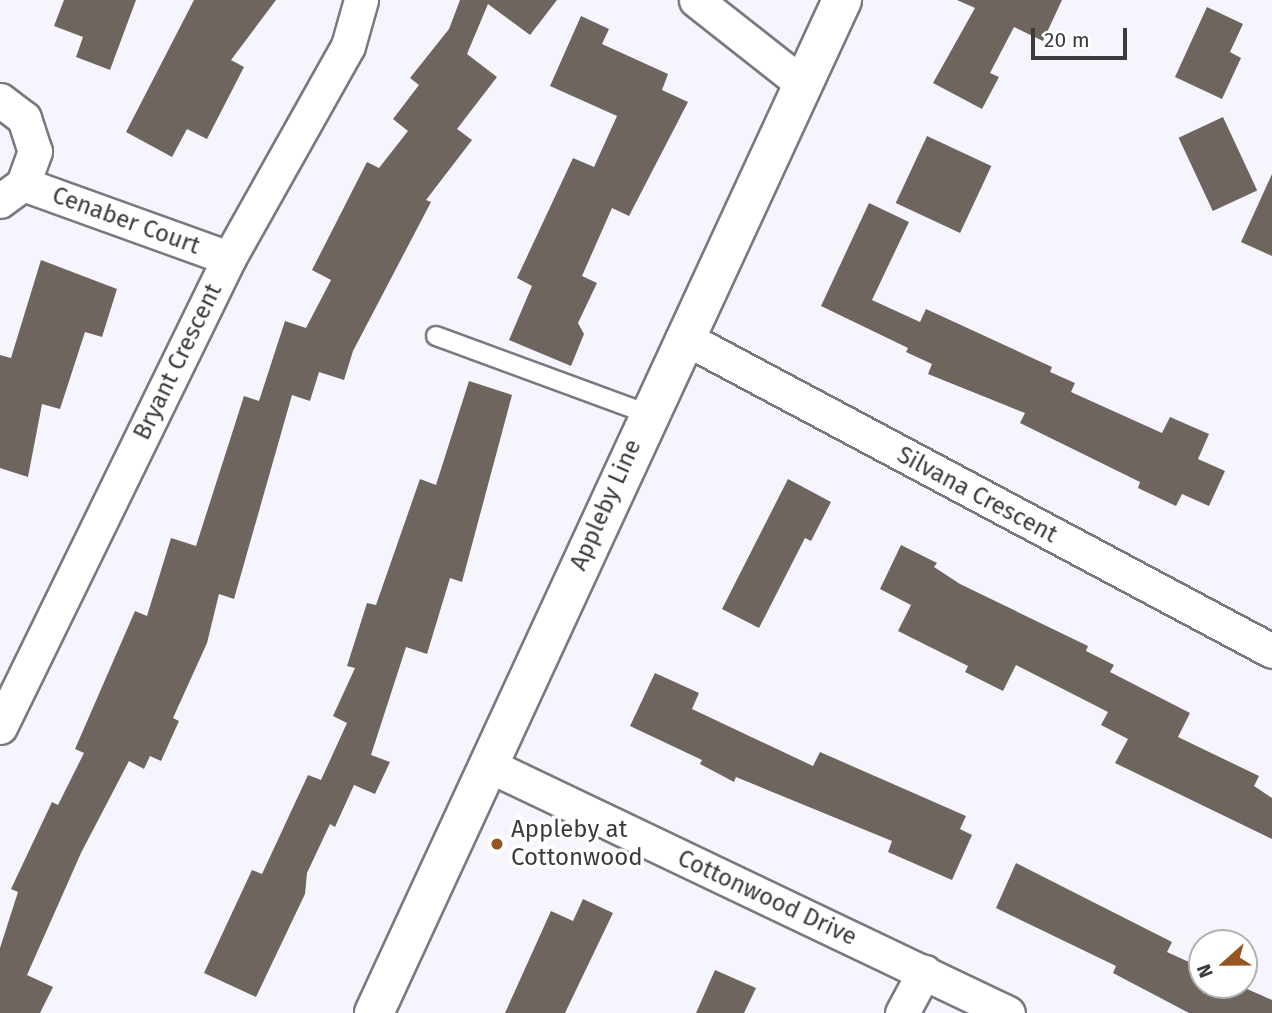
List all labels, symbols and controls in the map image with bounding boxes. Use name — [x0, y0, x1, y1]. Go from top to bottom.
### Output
scale bar — [1034, 14, 1130, 58]
text: 20 m — [1044, 27, 1090, 53]
street label: Cenaber Court — [48, 181, 204, 261]
street label: Bryant Crescent — [128, 279, 228, 445]
street label: Appleby Line — [564, 435, 648, 575]
street label: Silvana Crescent — [892, 441, 1062, 549]
place label: Appleby at Cottonwood — [511, 816, 643, 872]
marker: Appleby at Cottonwood — [489, 836, 505, 852]
street label: Cottonwood Drive — [673, 844, 861, 952]
north arrow — [1188, 929, 1258, 999]
text: N — [1192, 961, 1218, 981]

